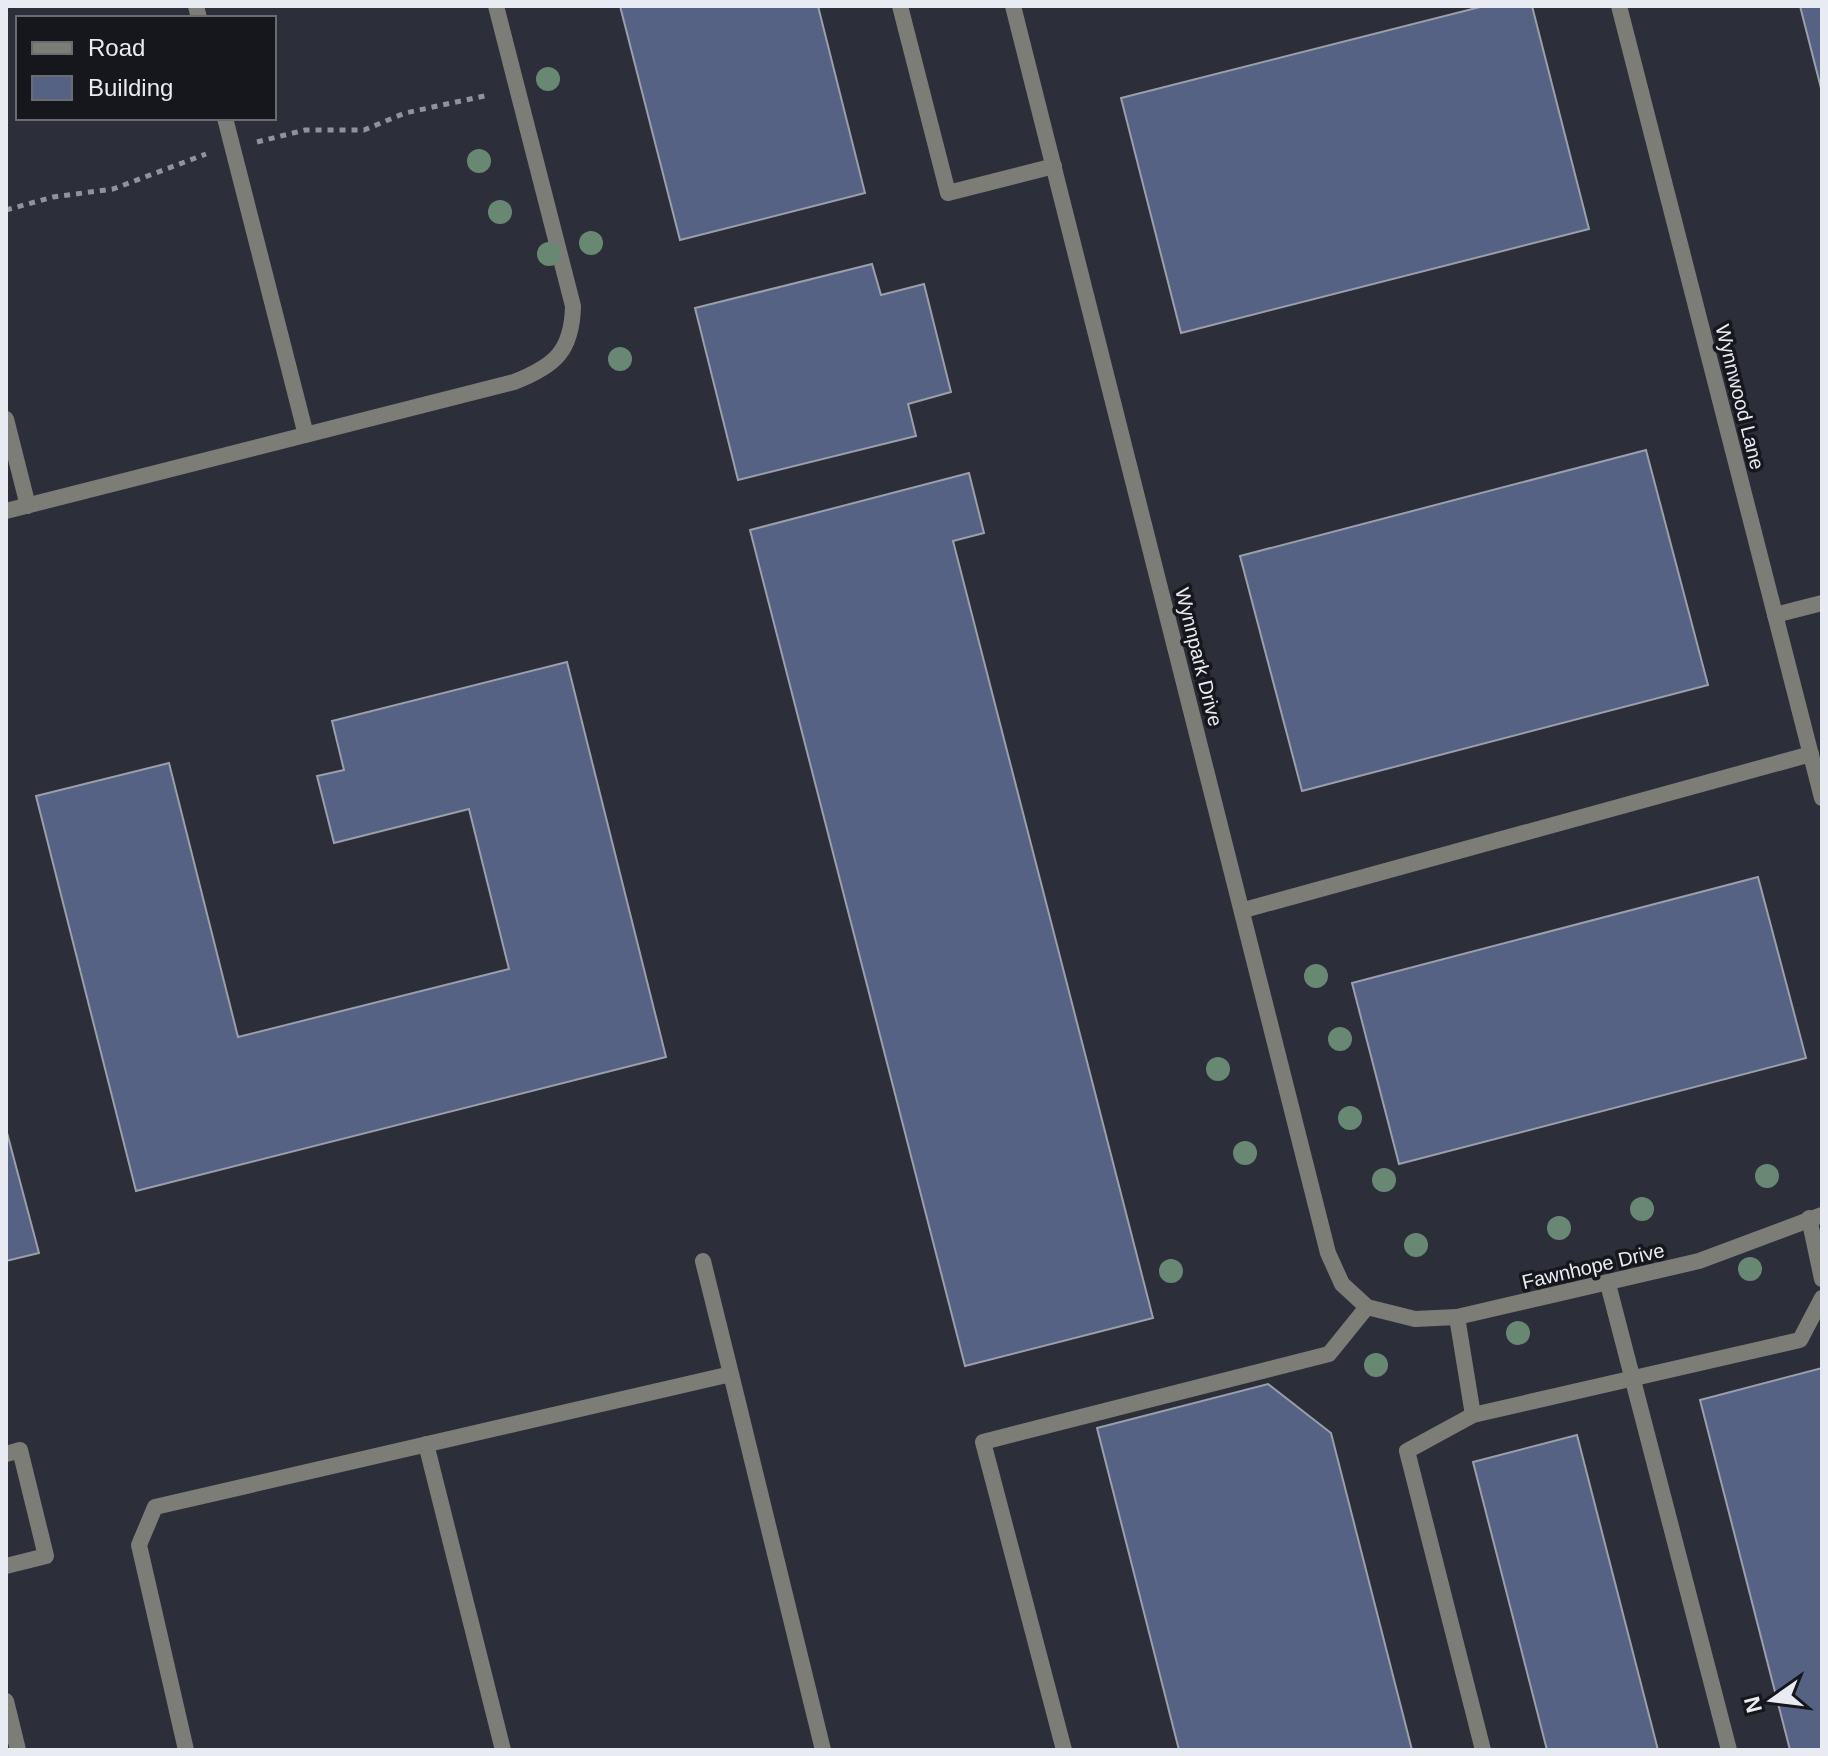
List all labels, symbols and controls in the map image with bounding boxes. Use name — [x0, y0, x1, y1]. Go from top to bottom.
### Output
legend — [16, 16, 276, 120]
text: Road — [88, 34, 145, 61]
text: Building — [88, 74, 173, 101]
street label: Wynnwood Lane — [1711, 322, 1769, 472]
street label: Wynnpark Drive — [1171, 585, 1227, 729]
street label: Fawnhope Drive — [1520, 1239, 1666, 1293]
north arrow — [1732, 1660, 1812, 1740]
text: N — [1739, 1694, 1767, 1715]

